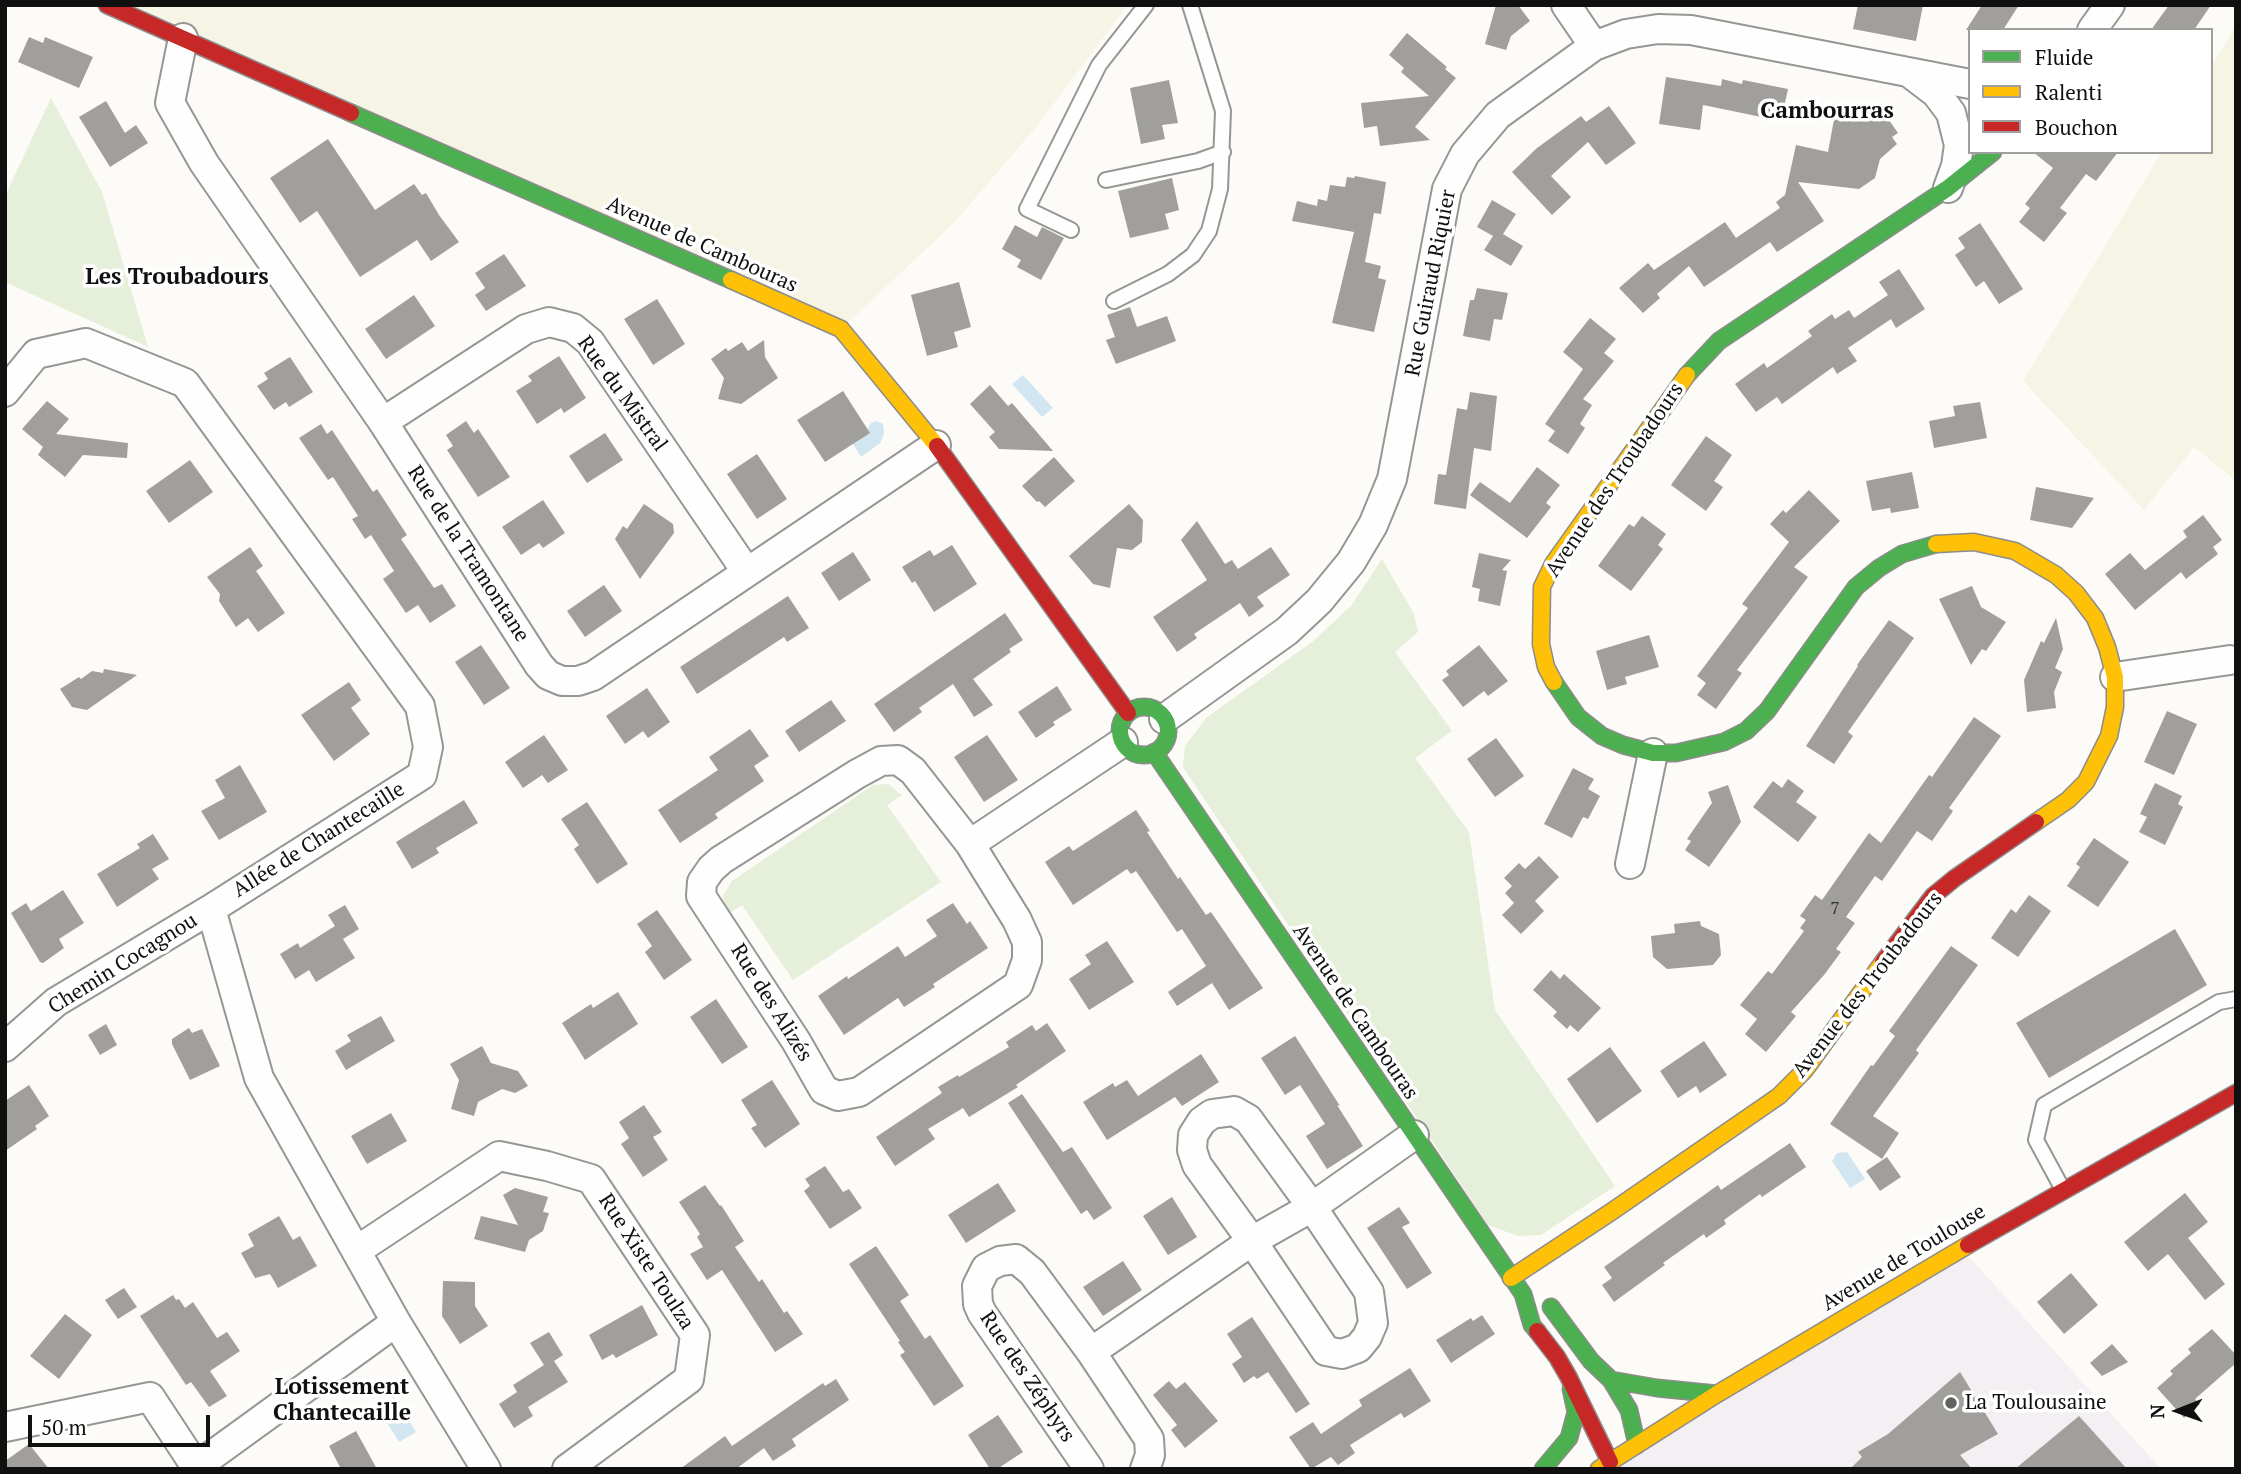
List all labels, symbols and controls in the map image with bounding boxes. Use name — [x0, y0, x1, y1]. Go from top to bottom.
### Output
legend — [1968, 28, 2213, 154]
text: Fluide — [2035, 43, 2093, 71]
text: Ralenti — [2035, 78, 2102, 106]
district label: Cambourras — [1760, 97, 1894, 125]
text: Bouchon — [2035, 113, 2118, 141]
street label: Rue Guiraud Riquier — [1401, 188, 1461, 378]
street label: Avenue de Cambouras — [603, 192, 801, 298]
district label: Les Troubadours — [85, 263, 269, 291]
street label: Rue du Mistral — [572, 331, 672, 457]
street label: Avenue des Troubadours — [1541, 378, 1689, 582]
street label: Rue de la Tramontane — [402, 461, 534, 647]
street label: Allée de Chantecaille — [228, 777, 410, 903]
street label: Avenue des Troubadours — [1788, 887, 1948, 1083]
house number: 7 — [1830, 898, 1840, 920]
street label: Chemin Cocagnou — [44, 908, 202, 1020]
street label: Avenue de Cambouras — [1287, 919, 1423, 1105]
street label: Rue des Alizés — [725, 939, 817, 1067]
street label: Rue Xiste Toulza — [593, 1189, 699, 1335]
street label: Avenue de Toulouse — [1818, 1199, 1990, 1317]
street label: Rue des Zéphyrs — [974, 1307, 1080, 1447]
district label: Lotissement Chantecaille — [273, 1373, 411, 1427]
north arrow — [2143, 1376, 2213, 1446]
place label: La Toulousaine — [1965, 1390, 2107, 1416]
marker: La Toulousaine — [1943, 1395, 1959, 1411]
scale bar — [32, 1400, 214, 1444]
text: N — [2144, 1404, 2169, 1419]
text: 50 m — [41, 1413, 87, 1441]

